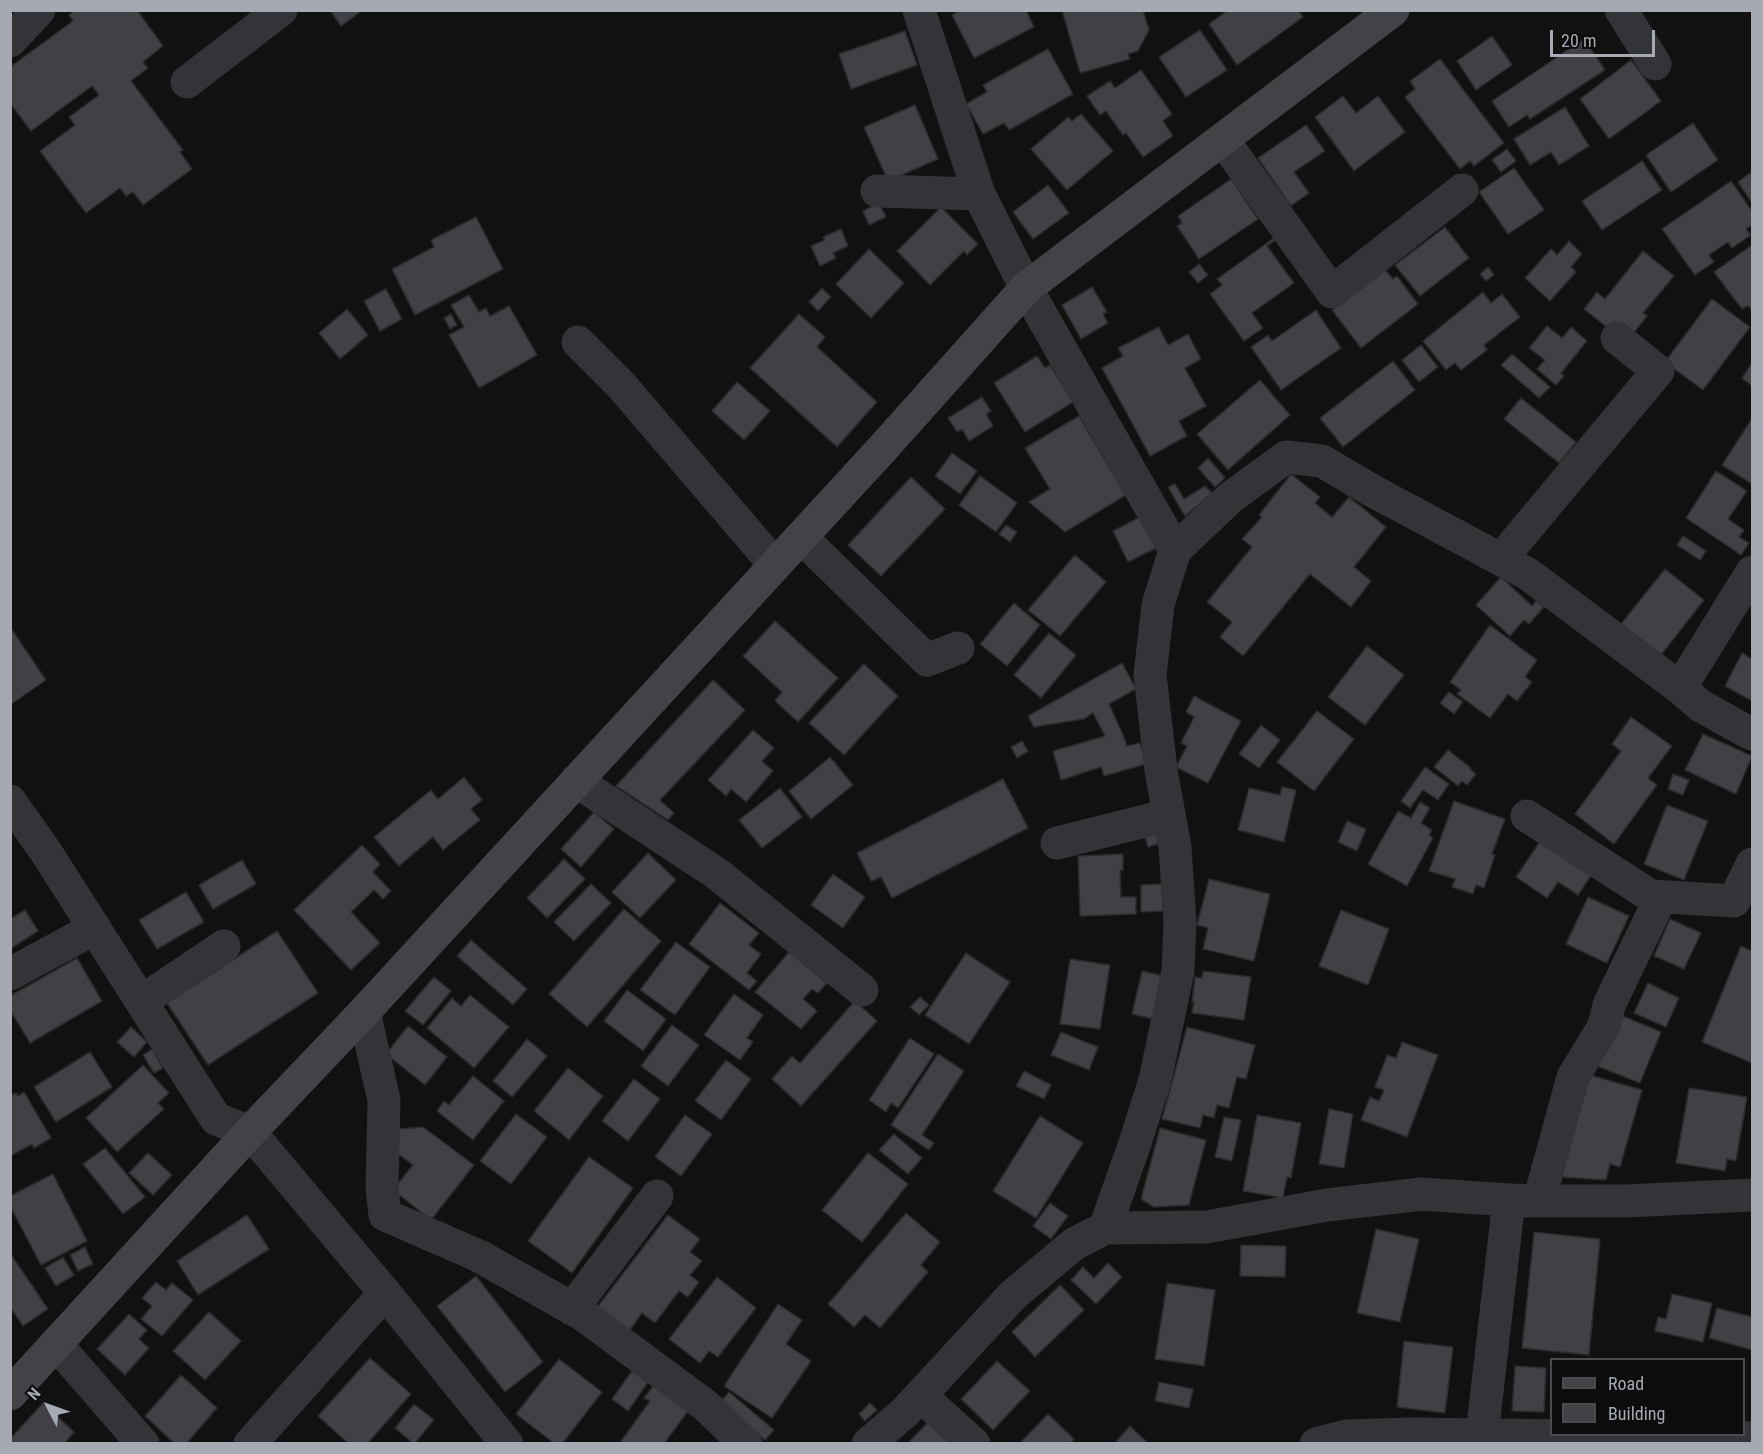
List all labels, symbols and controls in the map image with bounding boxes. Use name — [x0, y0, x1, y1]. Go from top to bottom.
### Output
scale bar — [1553, 18, 1658, 56]
text: 20 m — [1561, 30, 1596, 51]
legend — [1550, 1358, 1745, 1436]
text: Road — [1608, 1373, 1644, 1394]
north arrow — [18, 1376, 78, 1436]
text: N — [24, 1384, 44, 1404]
text: Building — [1608, 1403, 1665, 1424]

